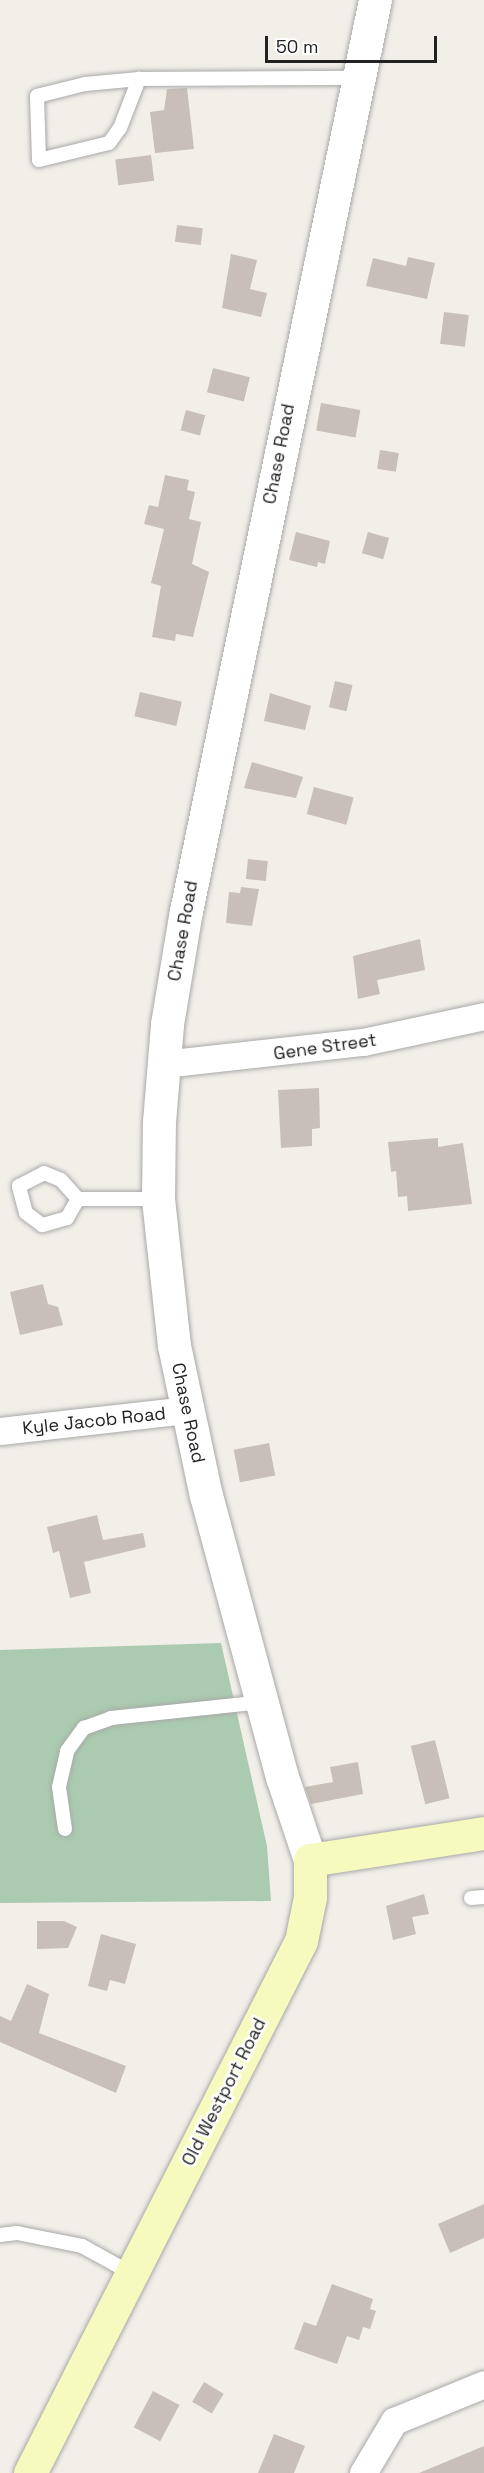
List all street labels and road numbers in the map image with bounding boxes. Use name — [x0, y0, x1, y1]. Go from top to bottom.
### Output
street label: Chase Road — [259, 402, 299, 506]
street label: Chase Road — [164, 879, 202, 983]
street label: Gene Street — [272, 1029, 378, 1065]
street label: Chase Road — [167, 1361, 209, 1465]
street label: Kyle Jacob Road — [21, 1403, 167, 1439]
street label: Old Westport Road — [177, 2014, 271, 2170]

